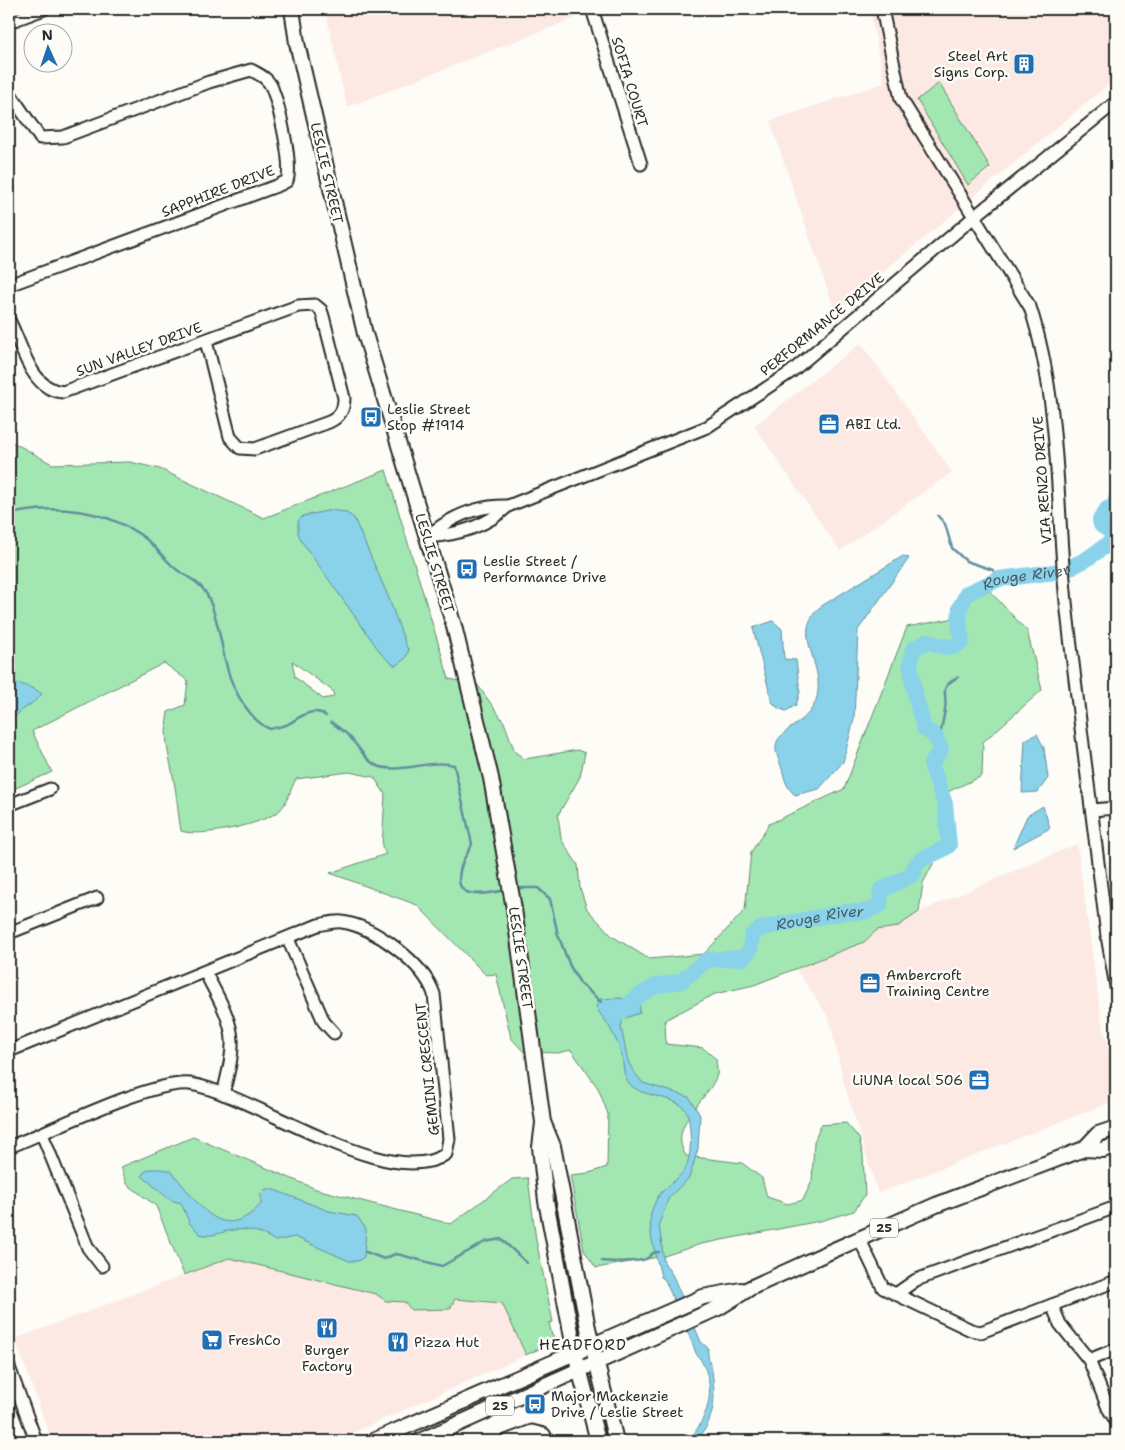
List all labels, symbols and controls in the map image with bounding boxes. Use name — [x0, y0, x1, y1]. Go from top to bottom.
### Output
north arrow — [22, 22, 72, 72]
text: N — [41, 26, 53, 44]
street label: SOFIA COURT — [608, 35, 652, 130]
place label: Steel Art Signs Corp. — [934, 47, 1008, 81]
building icon: Steel Art Signs Corp. — [1012, 52, 1036, 76]
street label: LESLIE STREET — [307, 121, 347, 226]
street label: SAPPHIRE DRIVE — [159, 161, 277, 221]
street label: PERFORMANCE DRIVE — [756, 268, 888, 380]
street label: SUN VALLEY DRIVE — [74, 318, 205, 380]
place label: Leslie Street Stop #1914 — [387, 400, 471, 434]
bus stop icon: Leslie Street Stop #1914 — [359, 405, 383, 429]
office icon: ABI Ltd. — [817, 412, 841, 436]
place label: ABI Ltd. — [845, 415, 901, 433]
street label: VIA RENZO DRIVE — [1029, 415, 1055, 545]
street label: LESLIE STREET — [411, 511, 459, 615]
place label: Leslie Street / Performance Drive — [483, 552, 607, 586]
bus stop icon: Leslie Street / Performance Drive — [455, 557, 479, 581]
water label: Rouge River — [979, 559, 1074, 595]
water label: Rouge River — [774, 901, 865, 935]
street label: LESLIE STREET — [505, 906, 537, 1011]
place label: Ambercroft Training Centre — [886, 966, 990, 1000]
office icon: Ambercroft Training Centre — [858, 971, 882, 995]
street label: GEMINI CRESCENT — [411, 1001, 443, 1136]
office icon: LiUNA local 506 — [967, 1068, 991, 1092]
place label: LiUNA local 506 — [852, 1071, 963, 1089]
road number: 25 — [870, 1218, 898, 1238]
restaurant icon: Burger Factory — [315, 1316, 339, 1340]
supermarket icon: FreshCo — [200, 1328, 224, 1352]
restaurant icon: Pizza Hut — [386, 1330, 410, 1354]
place label: FreshCo — [228, 1331, 281, 1349]
place label: Pizza Hut — [414, 1333, 480, 1351]
district label: HEADFORD — [539, 1335, 627, 1355]
place label: Burger Factory — [302, 1341, 352, 1375]
place label: Major Mackenzie Drive / Leslie Street — [551, 1387, 683, 1421]
bus stop icon: Major Mackenzie Drive / Leslie Street — [523, 1392, 547, 1416]
road number: 25 — [486, 1396, 514, 1415]

